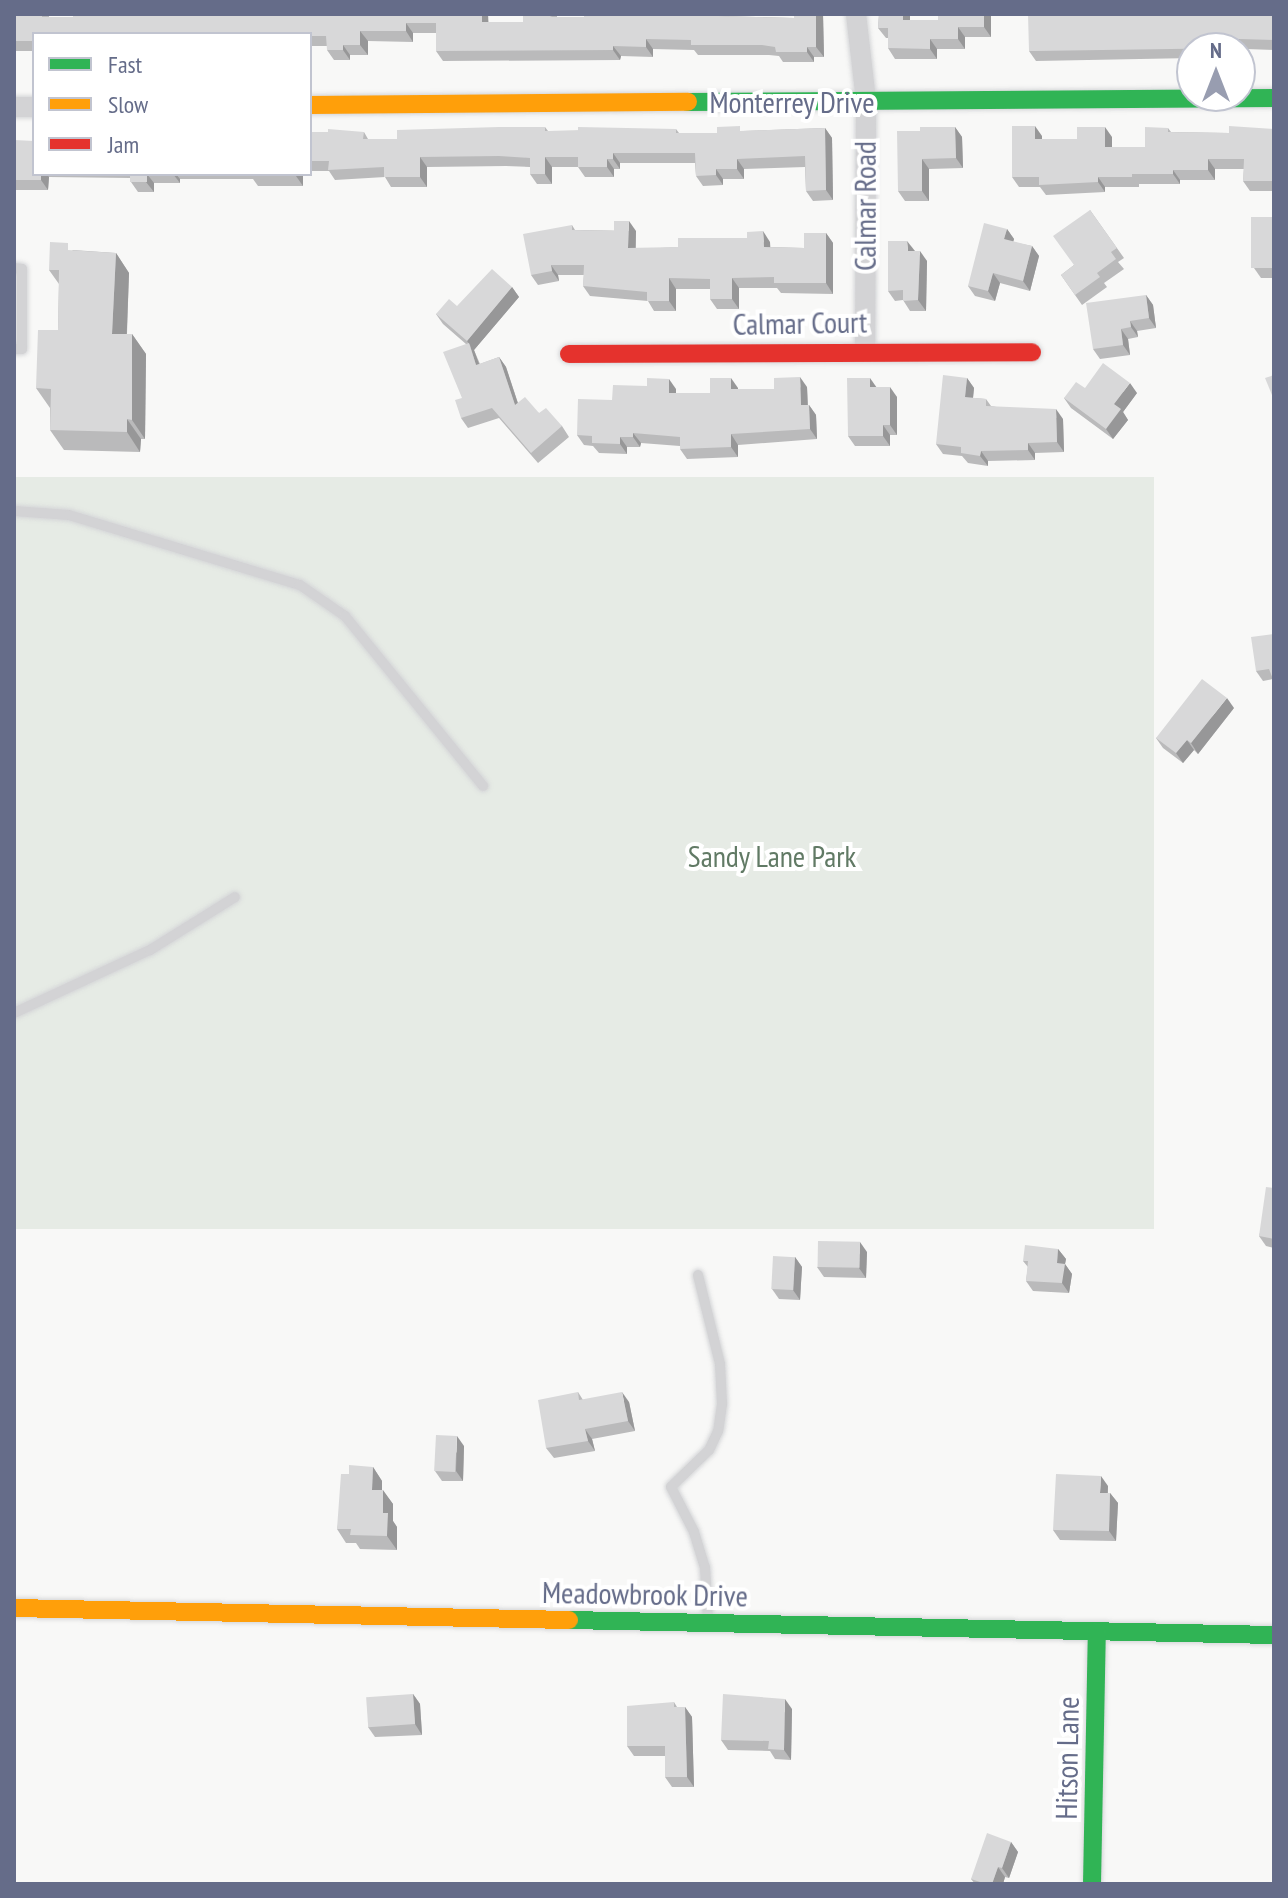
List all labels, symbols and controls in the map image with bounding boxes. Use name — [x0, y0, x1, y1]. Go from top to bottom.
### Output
legend — [32, 32, 312, 176]
north arrow — [1176, 32, 1256, 112]
text: N — [1210, 36, 1222, 64]
text: Fast — [108, 49, 142, 80]
street label: Monterrey Drive — [709, 84, 875, 120]
text: Slow — [108, 89, 148, 120]
text: Jam — [108, 129, 139, 160]
street label: Calmar Road — [847, 141, 883, 271]
street label: Calmar Court — [732, 304, 868, 342]
park label: Sandy Lane Park — [687, 838, 857, 874]
street label: Meadowbrook Drive — [541, 1574, 749, 1614]
street label: Hitson Lane — [1048, 1696, 1086, 1820]

